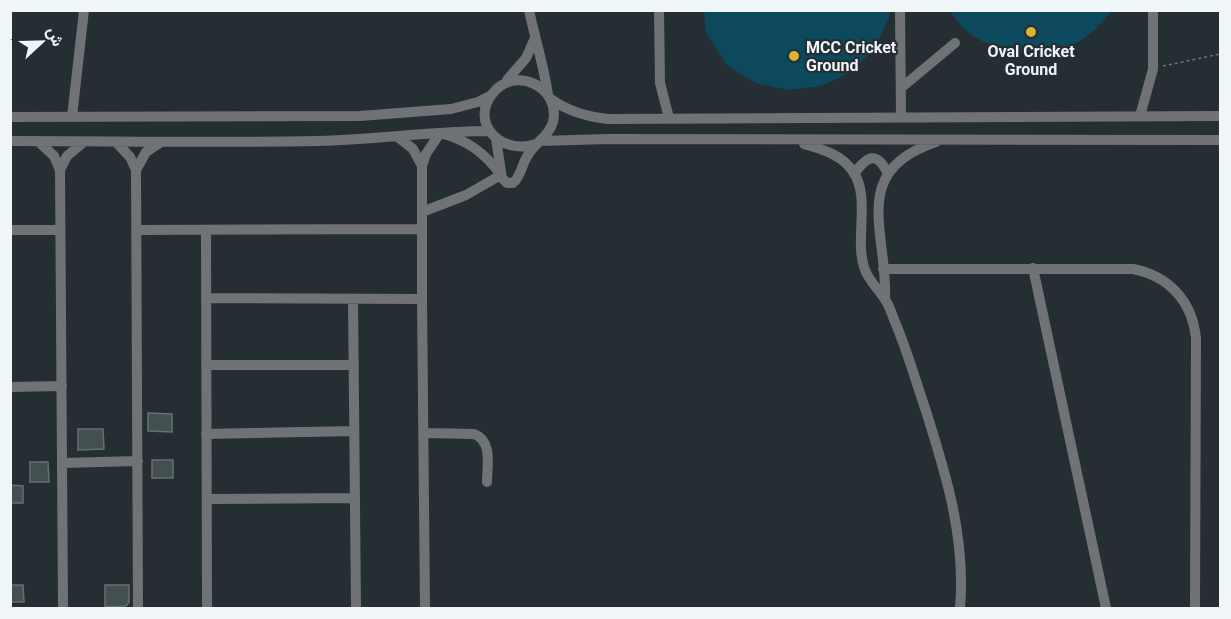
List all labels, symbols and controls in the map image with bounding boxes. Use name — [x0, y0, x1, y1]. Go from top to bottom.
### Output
north arrow — [12, 12, 72, 72]
text: ش — [43, 24, 68, 49]
marker: Oval Cricket Ground — [1024, 25, 1038, 39]
place label: MCC Cricket Ground — [806, 38, 897, 75]
place label: Oval Cricket Ground — [987, 42, 1075, 79]
marker: MCC Cricket Ground — [787, 49, 801, 63]

